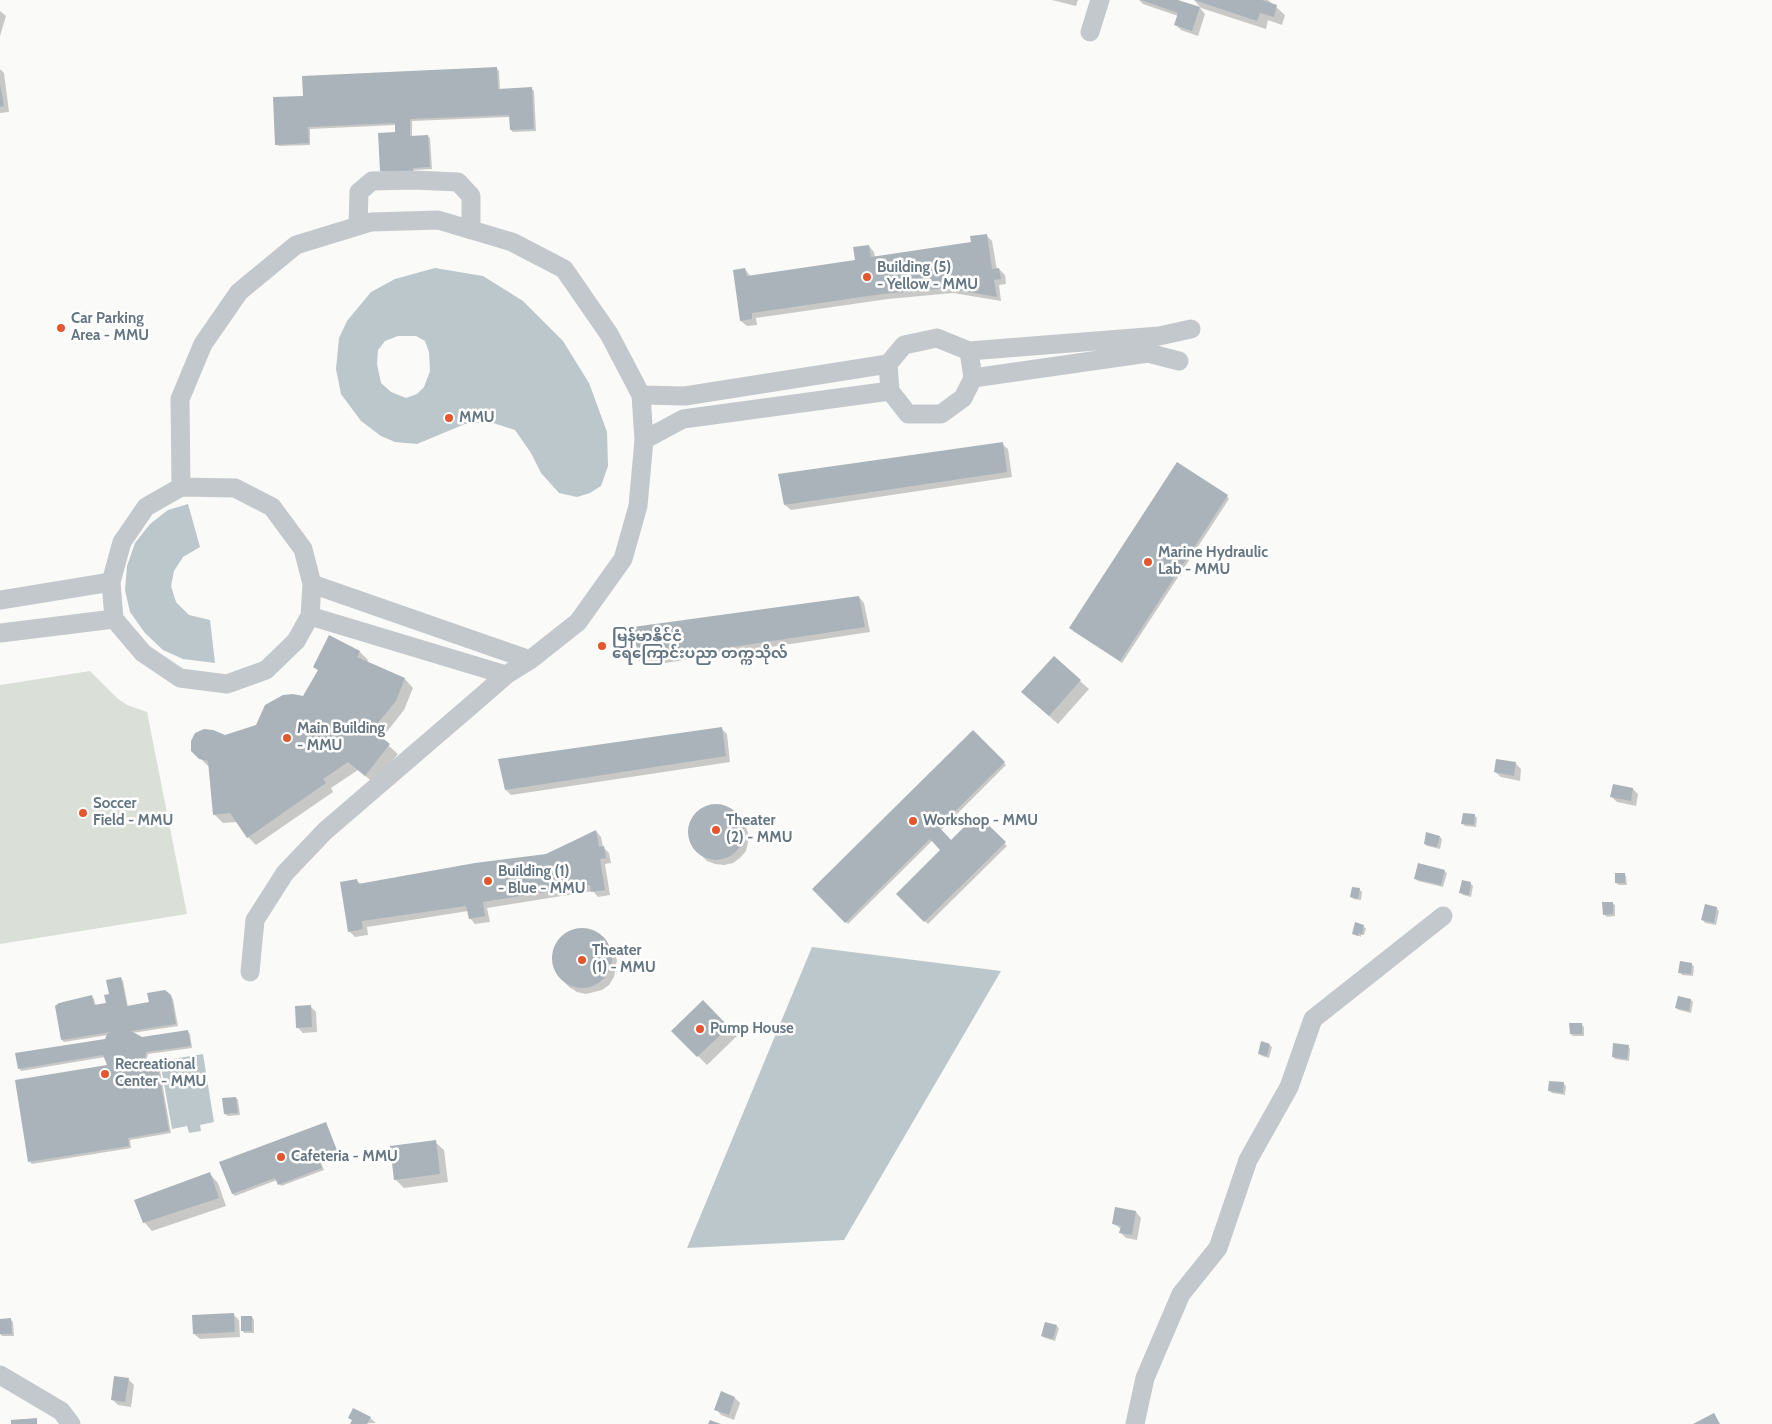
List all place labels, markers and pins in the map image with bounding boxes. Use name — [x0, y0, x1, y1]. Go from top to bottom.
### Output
place label: Building (5) - Yellow - MMU — [877, 259, 978, 294]
marker: Building (5) - Yellow - MMU — [861, 271, 873, 283]
place label: Car Parking Area - MMU — [71, 310, 149, 345]
marker: Car Parking Area - MMU — [55, 322, 67, 334]
place label: MMU — [459, 409, 495, 427]
marker: MMU — [443, 412, 455, 424]
place label: Marine Hydraulic Lab - MMU — [1158, 544, 1268, 579]
marker: Marine Hydraulic Lab - MMU — [1142, 556, 1154, 568]
place label: မြန်မာနိုင်ငံ ရေကြောင်းပညာ တက္ကသိုလ် — [612, 628, 788, 663]
marker: မြန်မာနိုင်ငံ ရေကြောင်းပညာ တက္ကသိုလ် — [596, 640, 608, 652]
place label: Main Building - MMU — [297, 720, 385, 755]
marker: Main Building - MMU — [281, 732, 293, 744]
place label: Soccer Field - MMU — [93, 795, 173, 830]
marker: Soccer Field - MMU — [77, 807, 89, 819]
place label: Theater (2) - MMU — [726, 812, 792, 847]
place label: Workshop - MMU — [923, 812, 1038, 830]
marker: Workshop - MMU — [907, 815, 919, 827]
marker: Theater (2) - MMU — [710, 824, 722, 836]
place label: Building (1) - Blue - MMU — [498, 863, 585, 898]
marker: Building (1) - Blue - MMU — [482, 875, 494, 887]
place label: Theater (1) - MMU — [592, 942, 656, 977]
marker: Theater (1) - MMU — [576, 954, 588, 966]
place label: Pump House — [710, 1020, 794, 1038]
marker: Pump House — [694, 1023, 706, 1035]
place label: Recreational Center - MMU — [115, 1056, 206, 1091]
marker: Recreational Center - MMU — [99, 1068, 111, 1080]
place label: Cafeteria - MMU — [291, 1148, 398, 1166]
marker: Cafeteria - MMU — [275, 1151, 287, 1163]

